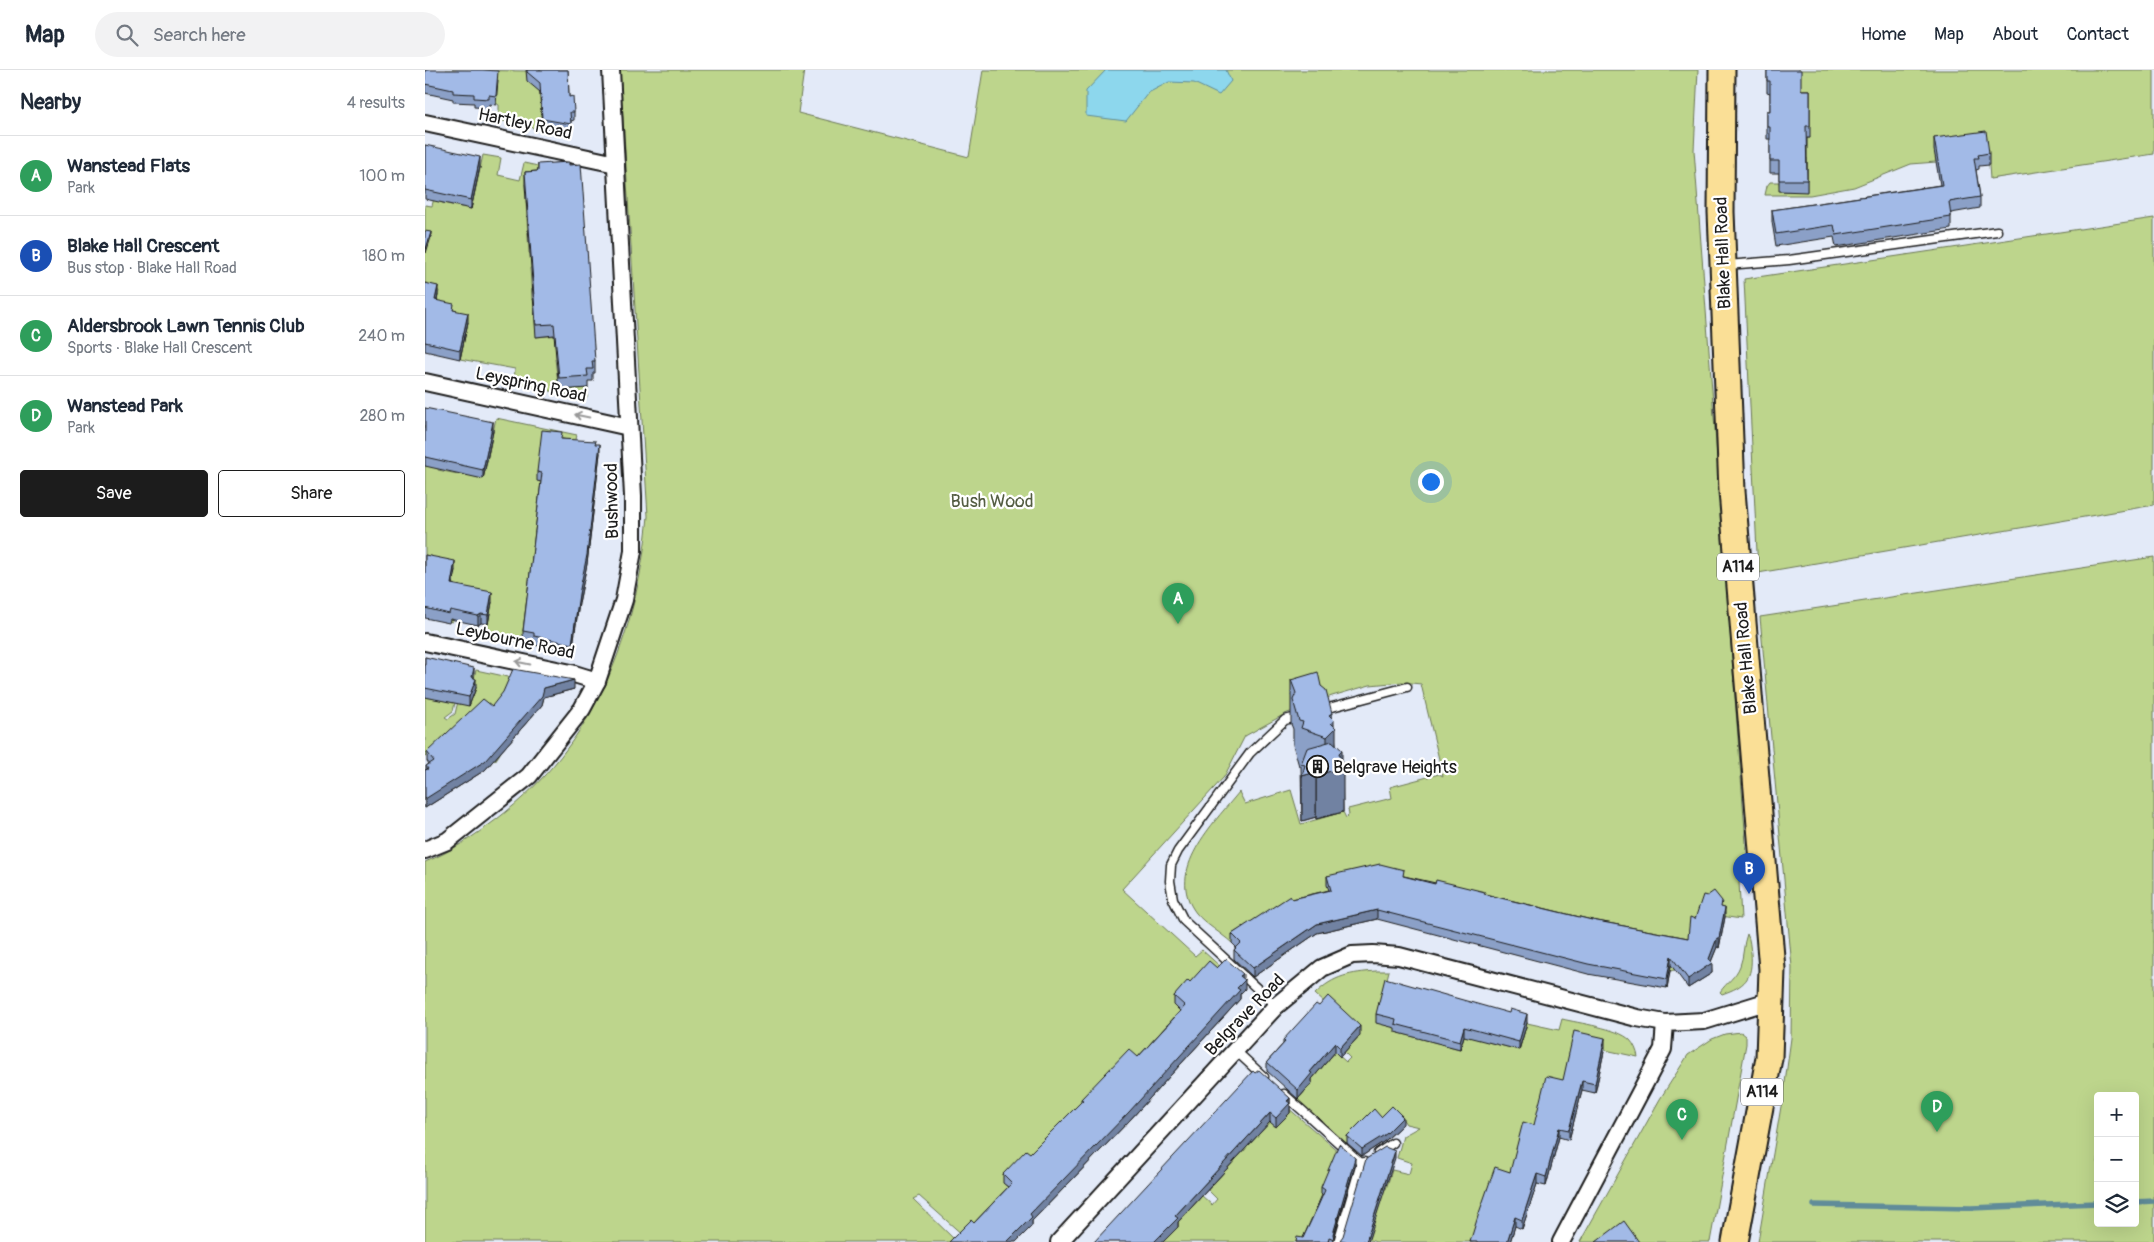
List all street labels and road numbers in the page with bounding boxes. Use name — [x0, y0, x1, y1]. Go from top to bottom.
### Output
street label: Hartley Road — [476, 103, 574, 145]
street label: Blake Hall Road — [1710, 196, 1736, 310]
street label: Leyspring Road — [473, 362, 589, 408]
street label: Bushwood — [600, 463, 624, 539]
road number: A114 — [1717, 554, 1759, 581]
street label: Blake Hall Road — [1730, 601, 1762, 715]
street label: Leybourne Road — [453, 617, 577, 665]
street label: Belgrave Road — [1200, 969, 1290, 1061]
road number: A114 — [1741, 1079, 1783, 1106]

